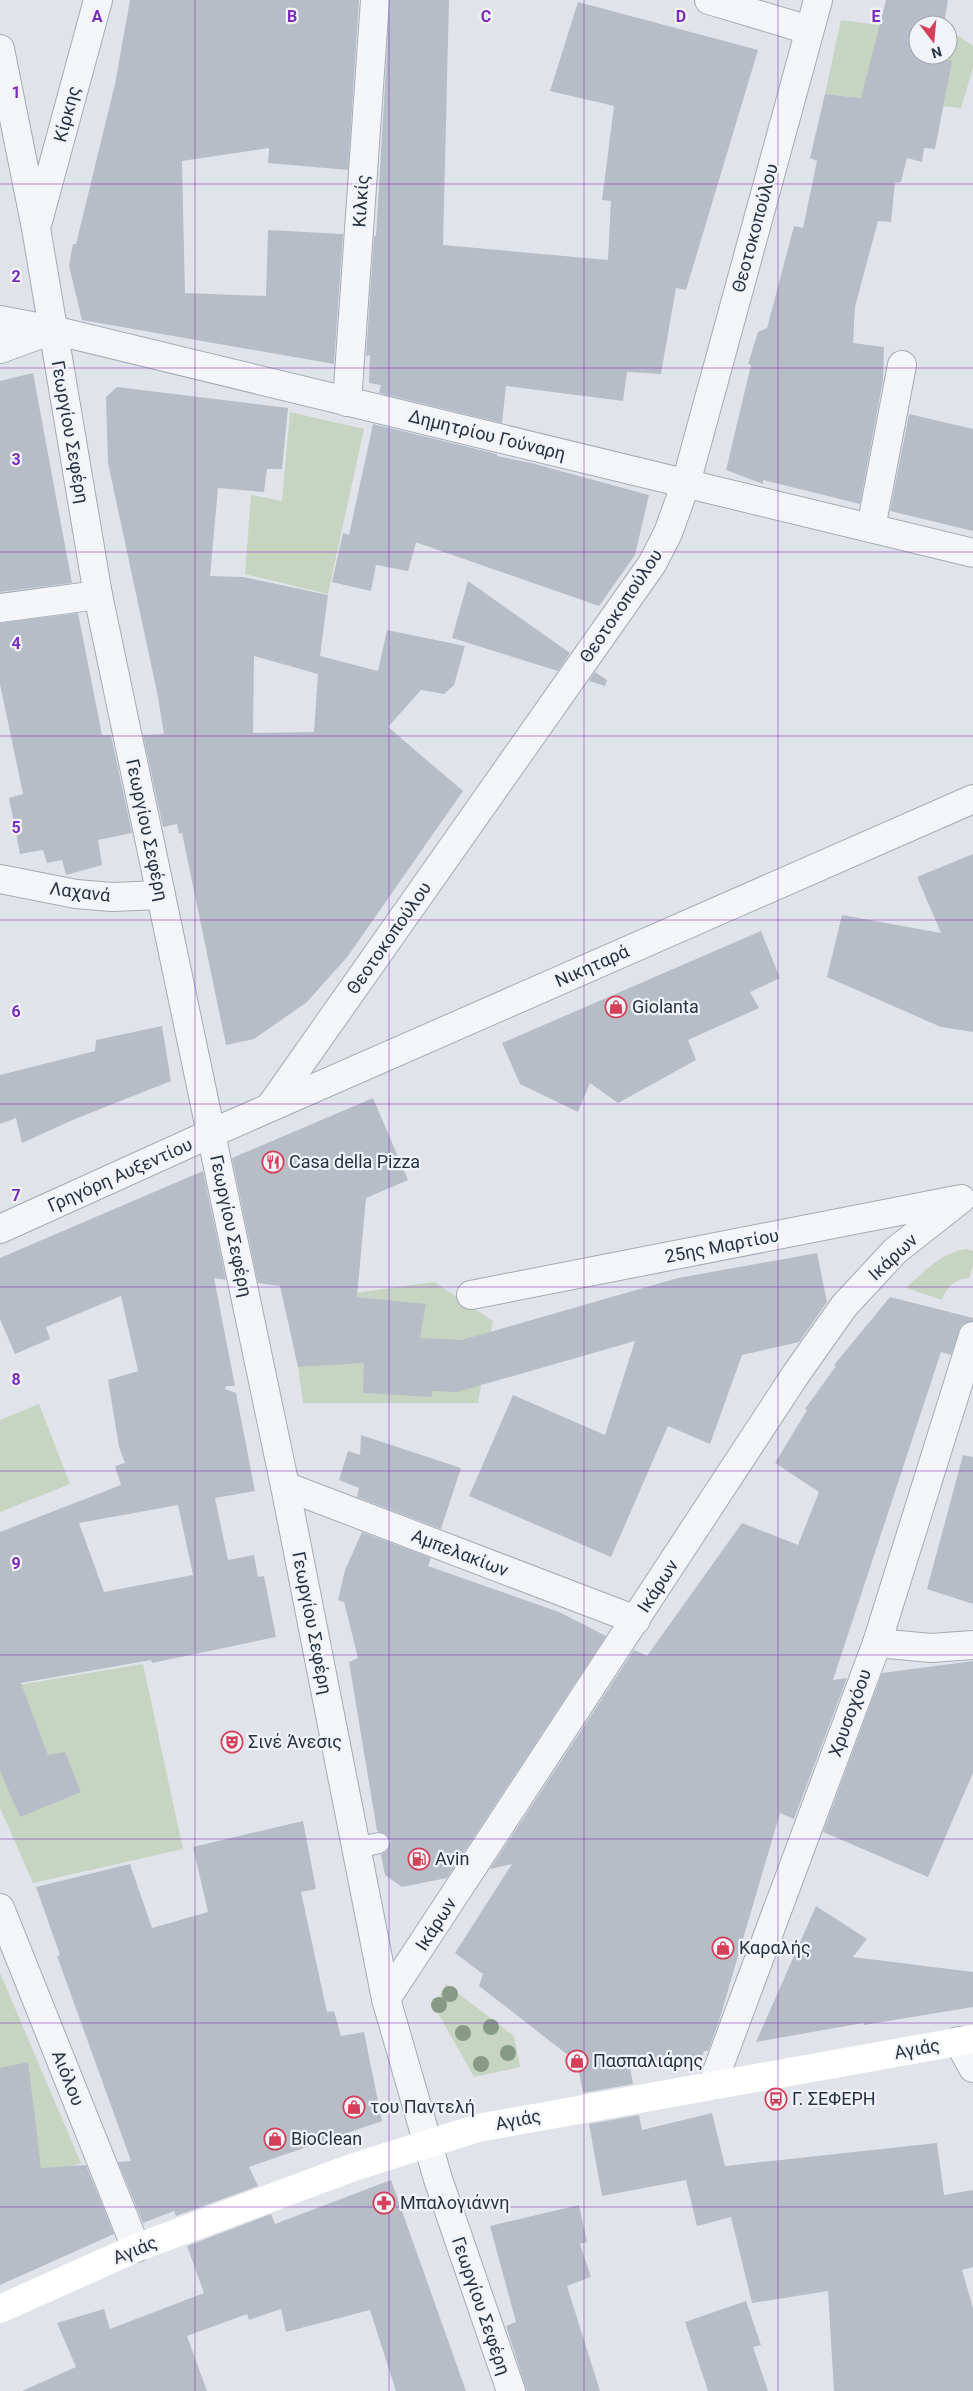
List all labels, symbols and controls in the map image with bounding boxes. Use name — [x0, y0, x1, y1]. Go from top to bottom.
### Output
text: A — [92, 7, 103, 26]
text: B — [287, 7, 297, 26]
text: C — [481, 7, 491, 26]
text: D — [676, 7, 686, 26]
text: E — [872, 7, 881, 26]
north arrow — [908, 15, 958, 65]
text: N — [930, 43, 944, 62]
text: 1 — [11, 83, 21, 102]
street label: Κίρκης — [49, 84, 84, 144]
street label: Θεοτοκοπούλου — [727, 161, 782, 295]
street label: Κιλκίς — [348, 174, 373, 228]
text: 2 — [11, 267, 21, 286]
street label: Γεωργίου Σεφέρη — [48, 359, 93, 505]
street label: Δημητρίου Γούναρη — [407, 405, 568, 464]
text: 3 — [11, 450, 21, 469]
street label: Θεοτοκοπούλου — [575, 545, 666, 667]
text: 4 — [11, 634, 21, 653]
street label: Γεωργίου Σεφέρη — [122, 757, 173, 903]
text: 5 — [11, 818, 21, 837]
street label: Λαχανά — [49, 877, 112, 906]
street label: Θεοτοκοπούλου — [342, 877, 435, 998]
street label: Νικηταρά — [552, 940, 633, 991]
shop icon: Giolanta — [604, 995, 628, 1019]
place label: Giolanta — [632, 996, 699, 1017]
text: 6 — [11, 1002, 21, 1021]
street label: Γρηγόρη Αυξεντίου — [44, 1133, 195, 1216]
restaurant icon: Casa della Pizza — [261, 1150, 285, 1174]
place label: Casa della Pizza — [289, 1151, 420, 1172]
street label: Γεωργίου Σεφέρη — [206, 1153, 257, 1299]
text: 7 — [11, 1186, 21, 1205]
street label: 25ης Μαρτίου — [663, 1224, 781, 1267]
street label: Ικάρων — [864, 1229, 921, 1284]
text: 8 — [11, 1370, 21, 1389]
street label: Αμπελακίων — [409, 1524, 512, 1581]
street label: Γεωργίου Σεφέρη — [288, 1550, 337, 1696]
text: 9 — [11, 1554, 21, 1573]
street label: Ικάρων — [633, 1555, 683, 1616]
street label: Χρυσοχόου — [824, 1666, 875, 1760]
theatre icon: Σινέ Άνεσις — [220, 1730, 244, 1754]
place label: Σινέ Άνεσις — [248, 1731, 342, 1752]
fuel station icon: Avin — [407, 1847, 431, 1871]
place label: Avin — [435, 1848, 469, 1869]
street label: Ικάρων — [411, 1893, 461, 1954]
shop icon: Καραλής — [711, 1936, 735, 1960]
place label: Καραλής — [739, 1937, 811, 1958]
street label: Αγιάς — [892, 2034, 941, 2063]
street label: Αιόλου — [48, 2047, 89, 2109]
shop icon: Πασπαλιάρης — [565, 2049, 589, 2073]
place label: Πασπαλιάρης — [593, 2050, 703, 2071]
bus stop icon: Γ. ΣΕΦΕΡΗ — [764, 2087, 788, 2111]
place label: Γ. ΣΕΦΕΡΗ — [792, 2088, 876, 2109]
shop icon: του Παντελή — [342, 2095, 366, 2119]
place label: του Παντελή — [370, 2096, 475, 2117]
street label: Αγιάς — [493, 2105, 542, 2134]
shop icon: BioClean — [263, 2127, 287, 2151]
place label: BioClean — [291, 2128, 362, 2149]
pharmacy icon: Μπαλογιάννη — [372, 2191, 396, 2215]
place label: Μπαλογιάννη — [400, 2192, 509, 2213]
street label: Αγιάς — [110, 2231, 160, 2268]
street label: Γεωργίου Σεφέρη — [448, 2234, 515, 2378]

